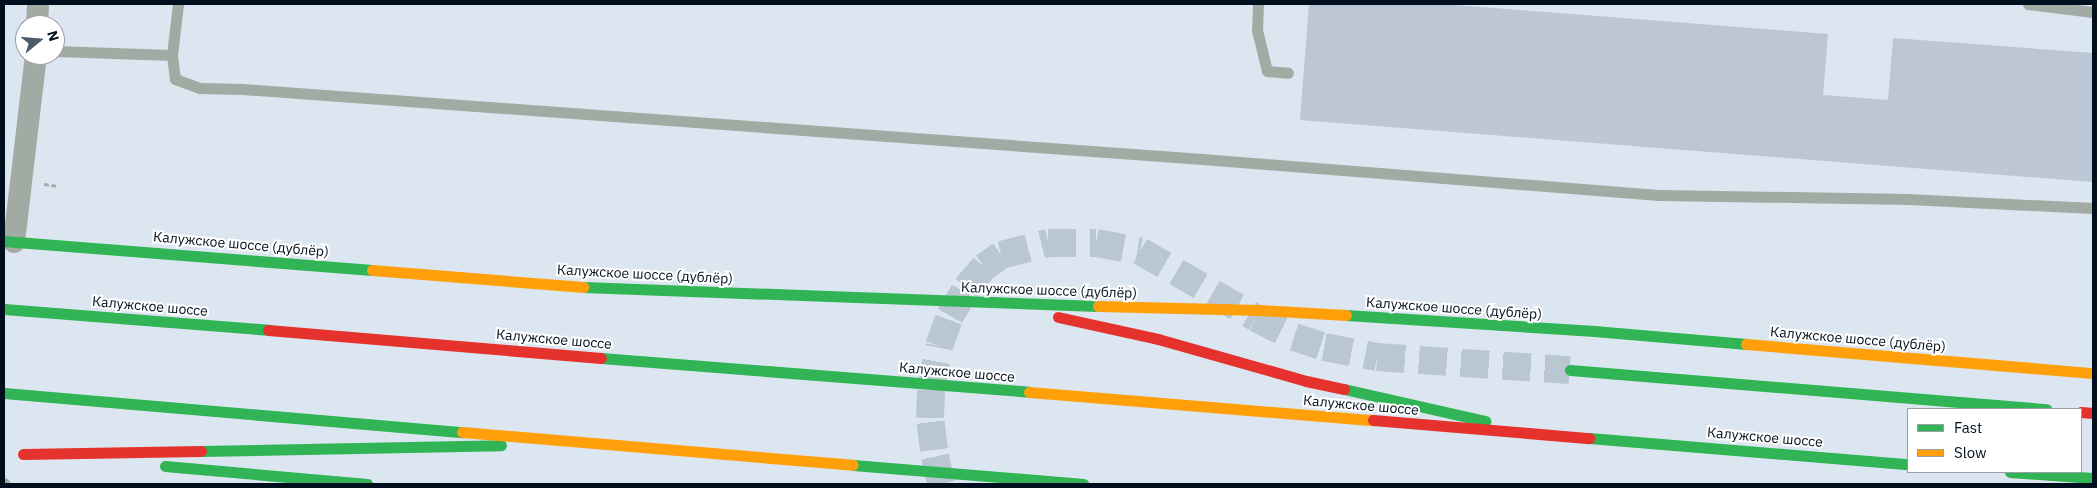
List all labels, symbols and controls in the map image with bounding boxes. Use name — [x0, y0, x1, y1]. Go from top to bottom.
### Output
north arrow — [15, 15, 65, 65]
text: N — [43, 28, 63, 43]
street label: Калужское шоссе (дублёр) — [152, 228, 330, 260]
street label: Калужское шоссе (дублёр) — [557, 261, 733, 287]
street label: Калужское шоссе (дублёр) — [961, 279, 1137, 301]
street label: Калужское шоссе — [91, 293, 209, 319]
street label: Калужское шоссе (дублёр) — [1366, 293, 1542, 323]
street label: Калужское шоссе (дублёр) — [1769, 323, 1947, 355]
street label: Калужское шоссе — [495, 326, 613, 352]
street label: Калужское шоссе — [898, 359, 1016, 385]
street label: Калужское шоссе — [1302, 392, 1420, 418]
legend — [1907, 408, 2082, 473]
text: Fast — [1954, 418, 1982, 437]
street label: Калужское шоссе — [1706, 424, 1824, 450]
text: Slow — [1954, 443, 1987, 462]

